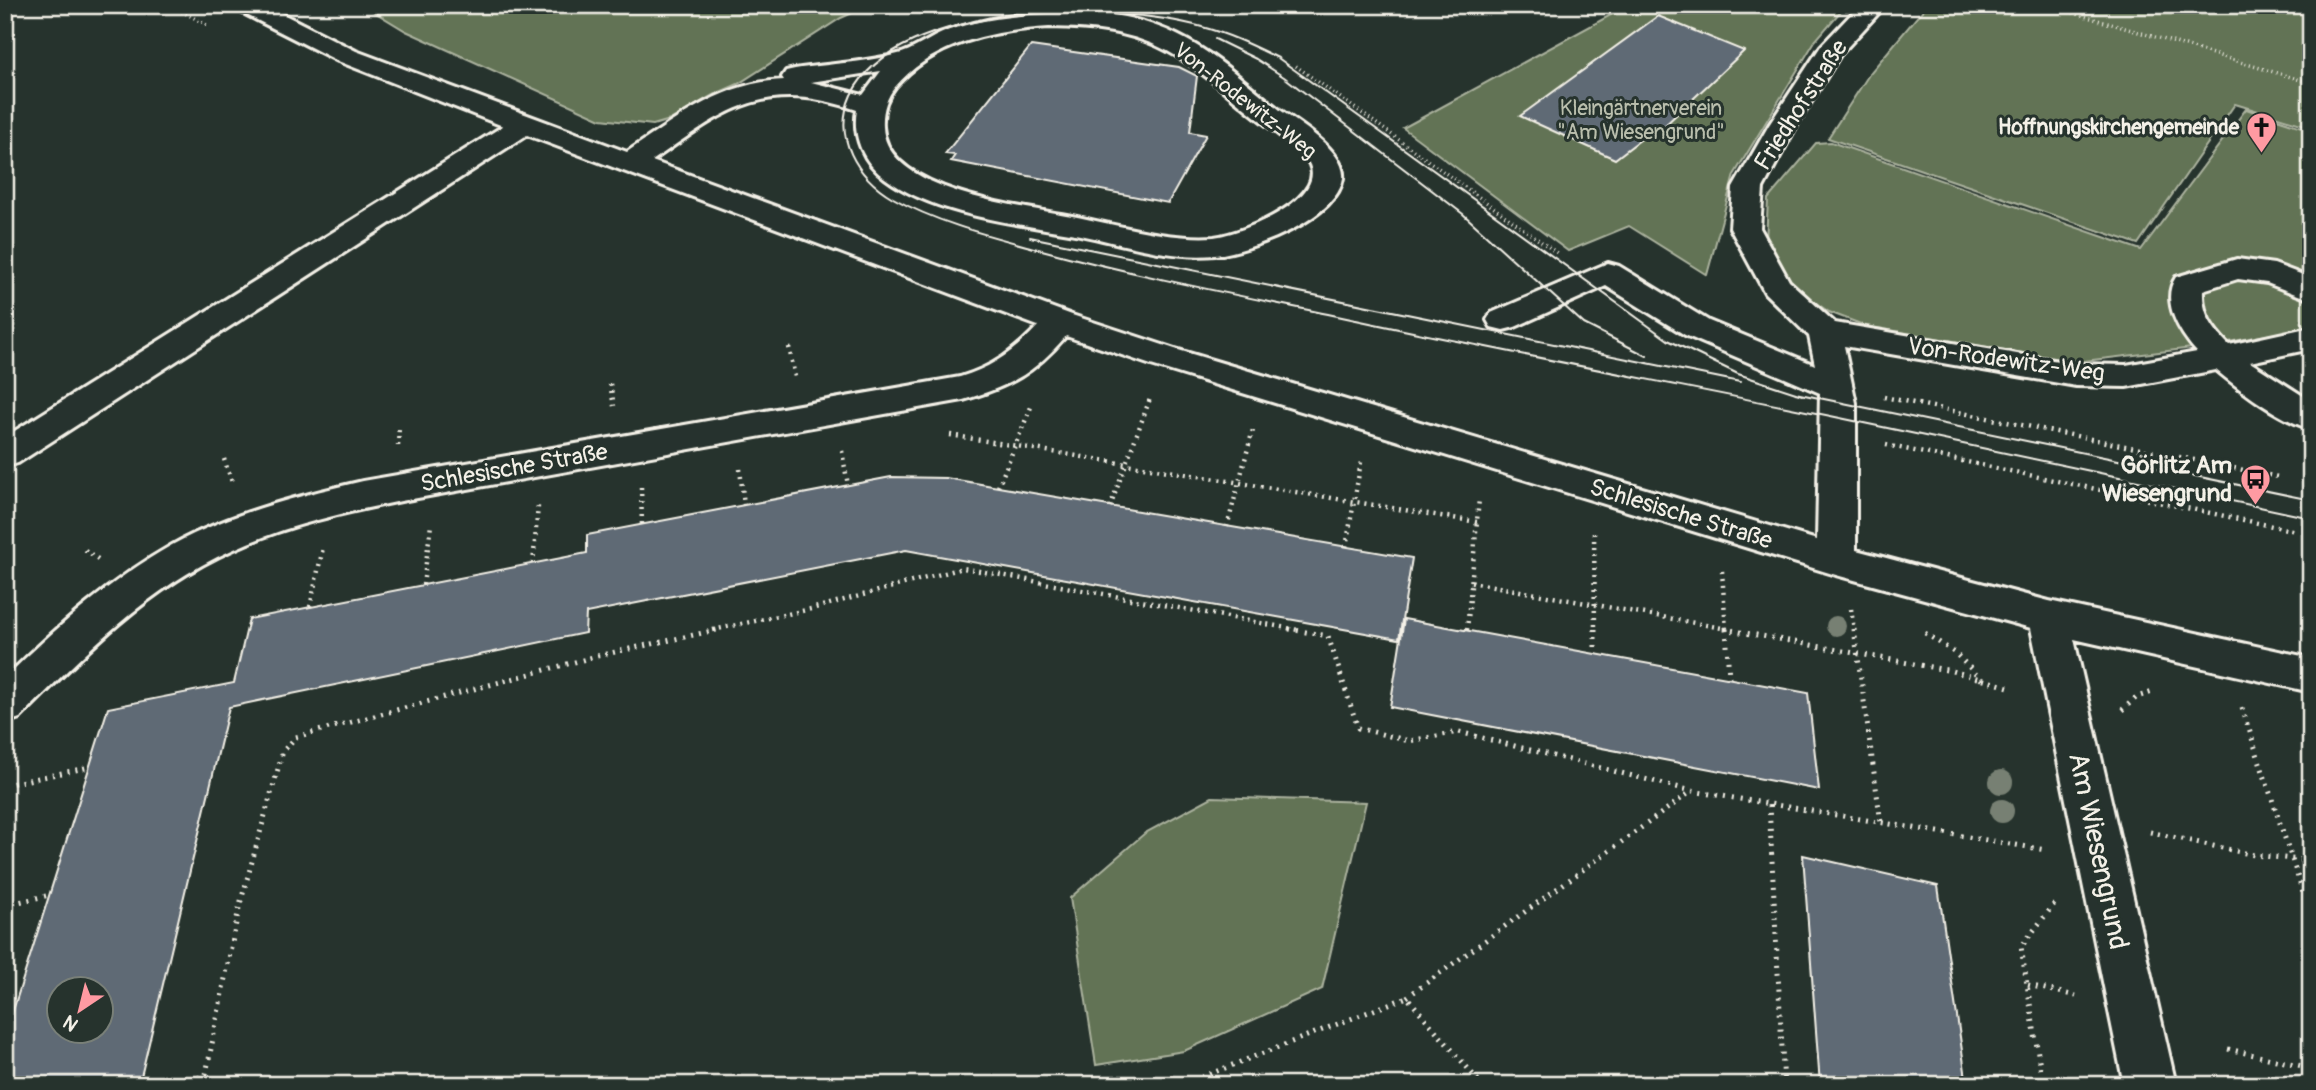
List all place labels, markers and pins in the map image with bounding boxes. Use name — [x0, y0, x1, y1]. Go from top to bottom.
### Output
church icon: Hoffnungskirchengemeinde — [2245, 110, 2279, 154]
place label: Hoffnungskirchengemeinde — [1998, 114, 2240, 141]
place label: Görlitz Am Wiesengrund — [2102, 451, 2232, 508]
bus stop icon: Görlitz Am Wiesengrund — [2238, 462, 2272, 506]

